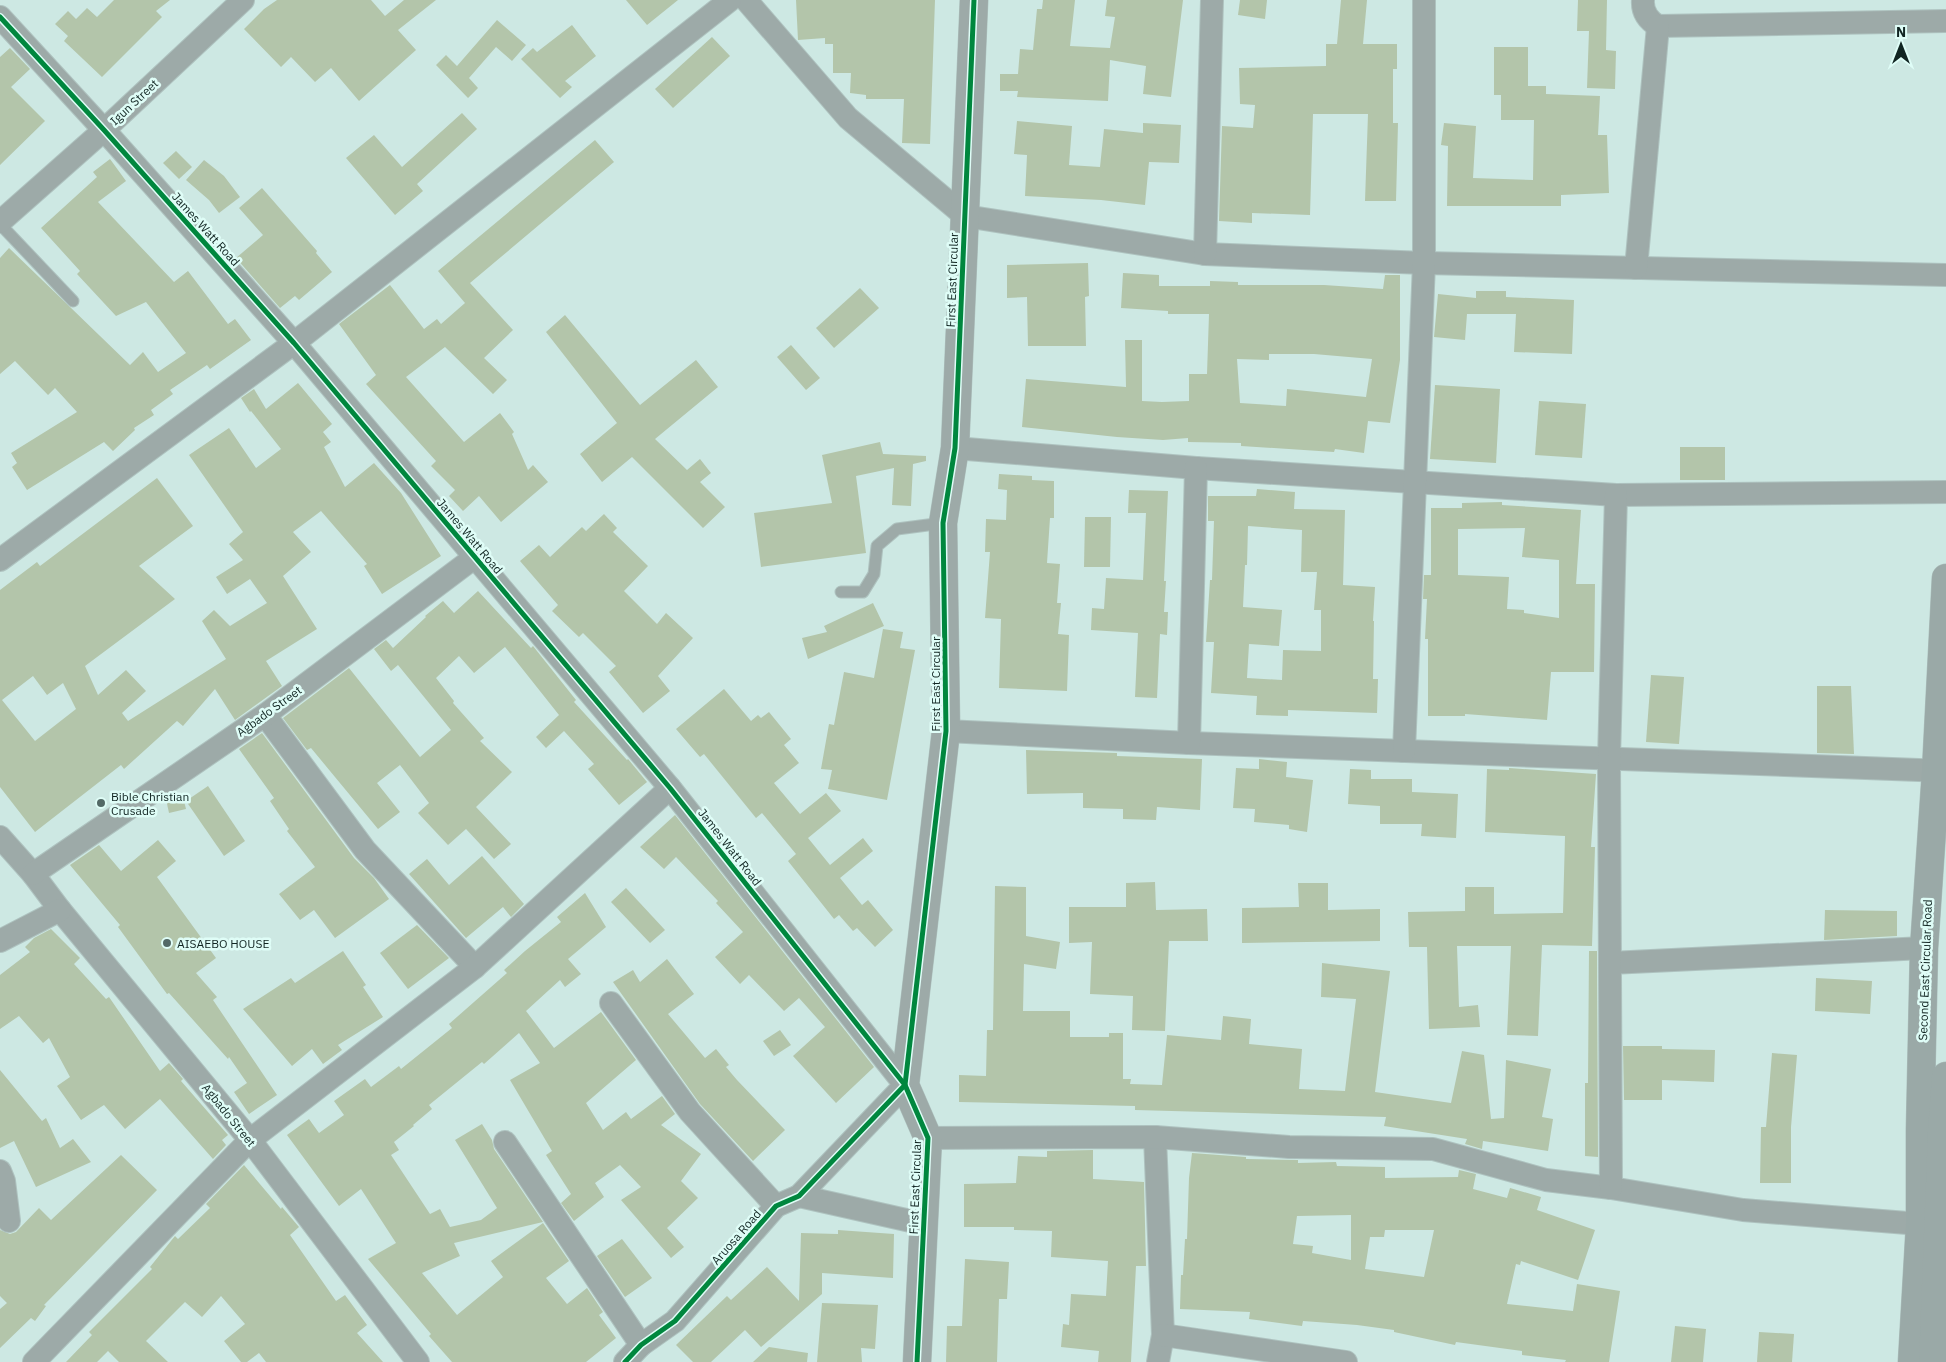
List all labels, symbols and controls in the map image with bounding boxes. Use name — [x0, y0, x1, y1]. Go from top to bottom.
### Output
north arrow — [1876, 20, 1926, 70]
text: N — [1896, 23, 1906, 41]
street label: Igun Street — [107, 76, 161, 128]
street label: James Watt Road — [169, 189, 243, 269]
street label: First East Circular — [943, 232, 961, 328]
street label: James Watt Road — [434, 495, 506, 577]
street label: First East Circular — [928, 636, 943, 731]
street label: Agbado Street — [234, 682, 304, 740]
place label: Bible Christian Crusade — [111, 789, 189, 818]
marker: Bible Christian Crusade — [95, 797, 107, 809]
street label: James Watt Road — [695, 805, 765, 889]
street label: Second East Circular Road — [1915, 899, 1935, 1041]
place label: AISAEBO HOUSE — [177, 936, 269, 951]
marker: AISAEBO HOUSE — [161, 937, 173, 949]
street label: Agbado Street — [199, 1080, 259, 1150]
street label: First East Circular — [906, 1139, 924, 1235]
street label: Aruosa Road — [708, 1206, 764, 1268]

